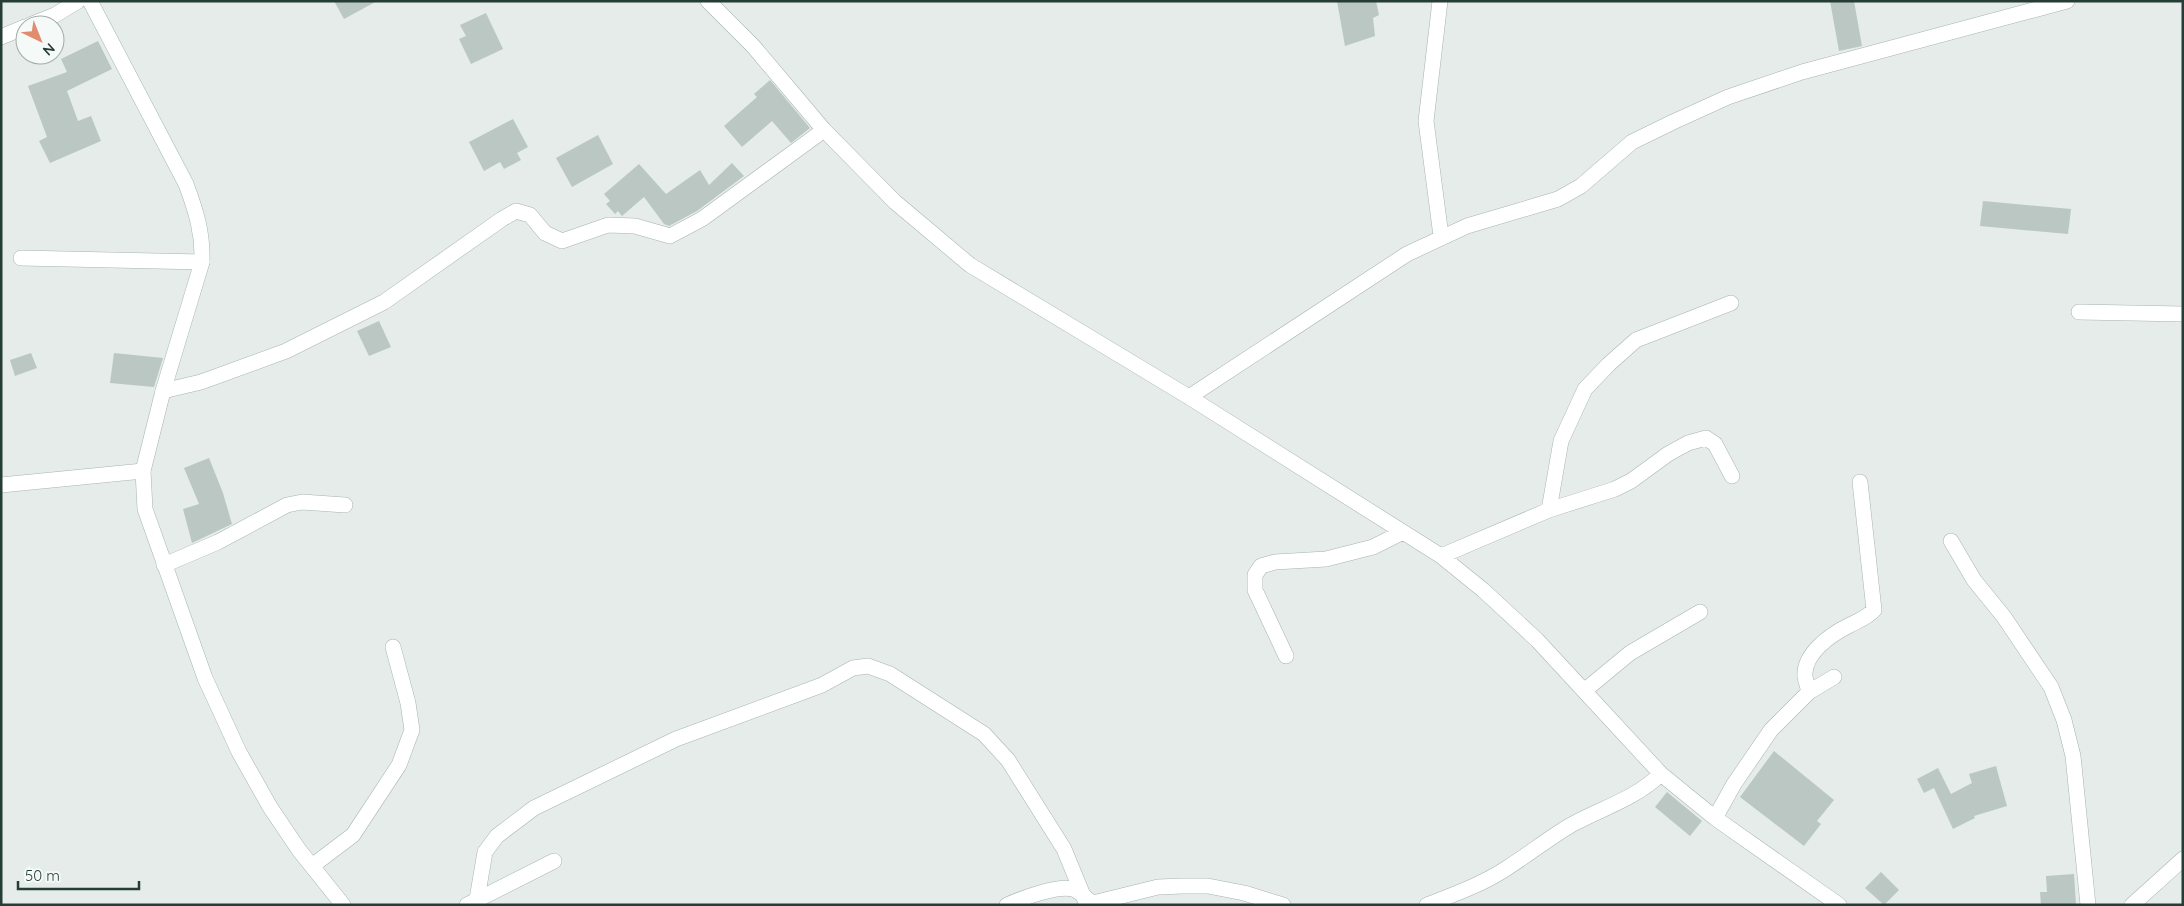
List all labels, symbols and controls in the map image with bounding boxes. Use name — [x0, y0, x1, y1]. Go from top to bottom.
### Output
north arrow — [15, 15, 65, 65]
text: N — [39, 39, 59, 60]
scale bar — [18, 858, 139, 890]
text: 50 m — [25, 866, 60, 885]

